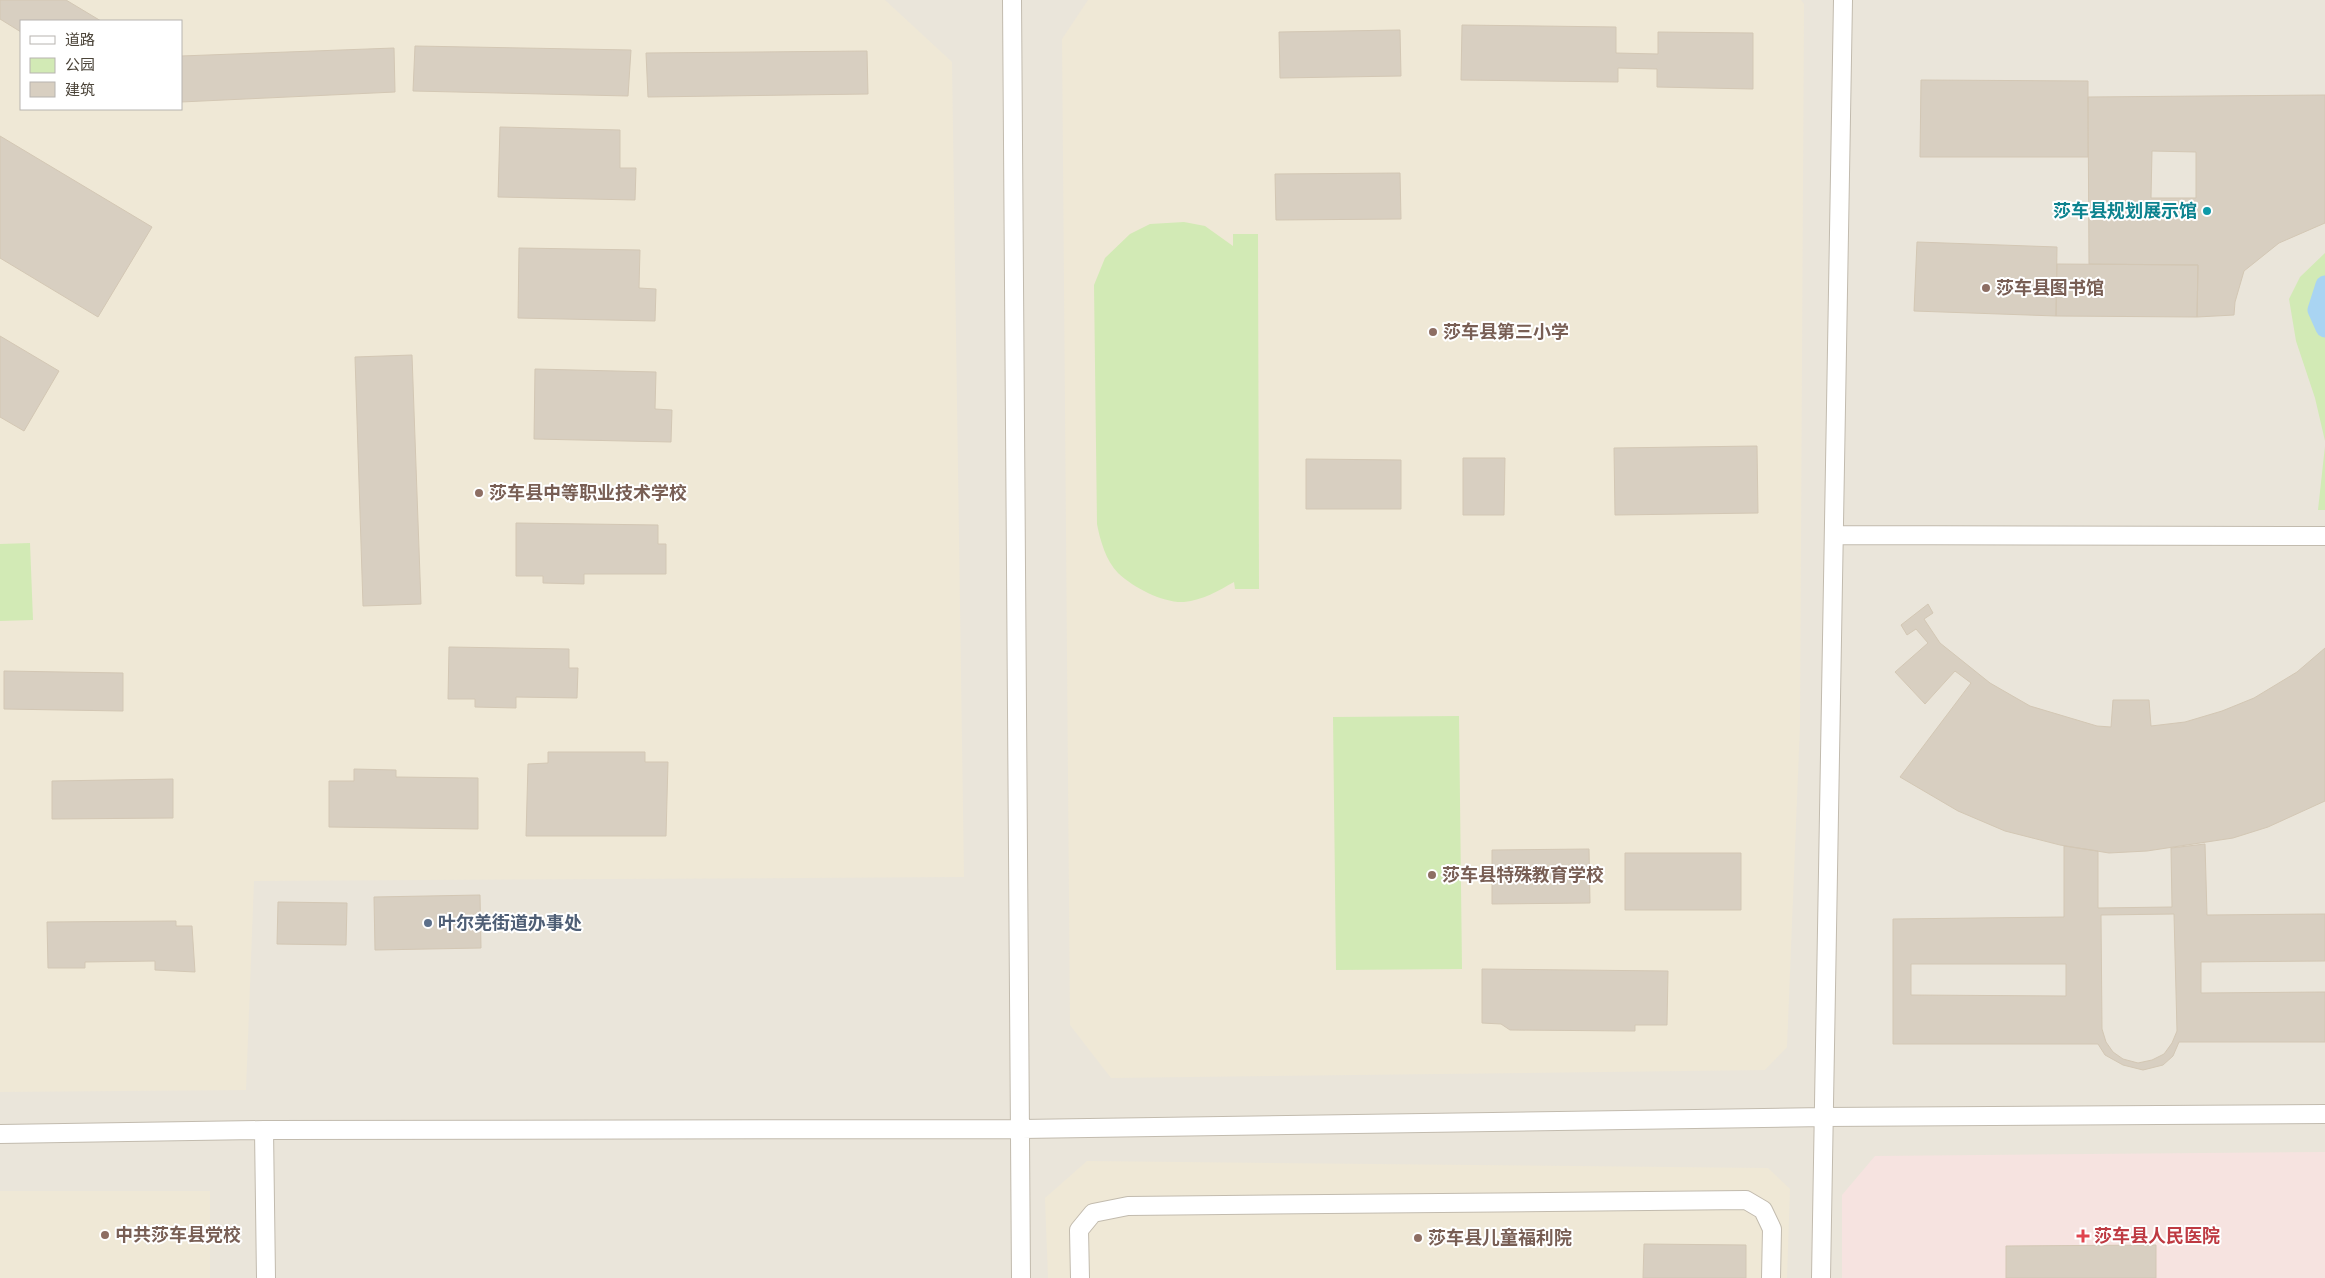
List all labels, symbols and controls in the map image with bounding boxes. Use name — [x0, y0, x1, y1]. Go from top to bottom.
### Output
legend — [20, 20, 182, 110]
text: 道路 — [65, 31, 95, 49]
text: 公园 — [65, 56, 95, 74]
text: 建筑 — [65, 81, 95, 99]
place label: 莎车县规划展示馆 — [2053, 200, 2197, 221]
marker: 莎车县规划展示馆 — [2201, 205, 2213, 217]
place label: 莎车县图书馆 — [1996, 277, 2104, 298]
marker: 莎车县图书馆 — [1980, 282, 1992, 294]
place label: 莎车县第三小学 — [1443, 321, 1569, 342]
marker: 莎车县第三小学 — [1427, 326, 1439, 338]
place label: 莎车县中等职业技术学校 — [489, 482, 687, 503]
marker: 莎车县中等职业技术学校 — [473, 487, 485, 499]
place label: 莎车县特殊教育学校 — [1442, 864, 1604, 885]
marker: 莎车县特殊教育学校 — [1426, 869, 1438, 881]
place label: 叶尔羌街道办事处 — [438, 912, 582, 933]
marker: 叶尔羌街道办事处 — [422, 917, 434, 929]
place label: 中共莎车县党校 — [115, 1224, 241, 1245]
place label: 莎车县人民医院 — [2094, 1225, 2220, 1246]
place label: 莎车县儿童福利院 — [1428, 1227, 1572, 1248]
marker: 中共莎车县党校 — [99, 1229, 111, 1241]
marker: 莎车县人民医院 — [2076, 1229, 2090, 1243]
marker: 莎车县儿童福利院 — [1412, 1232, 1424, 1244]

